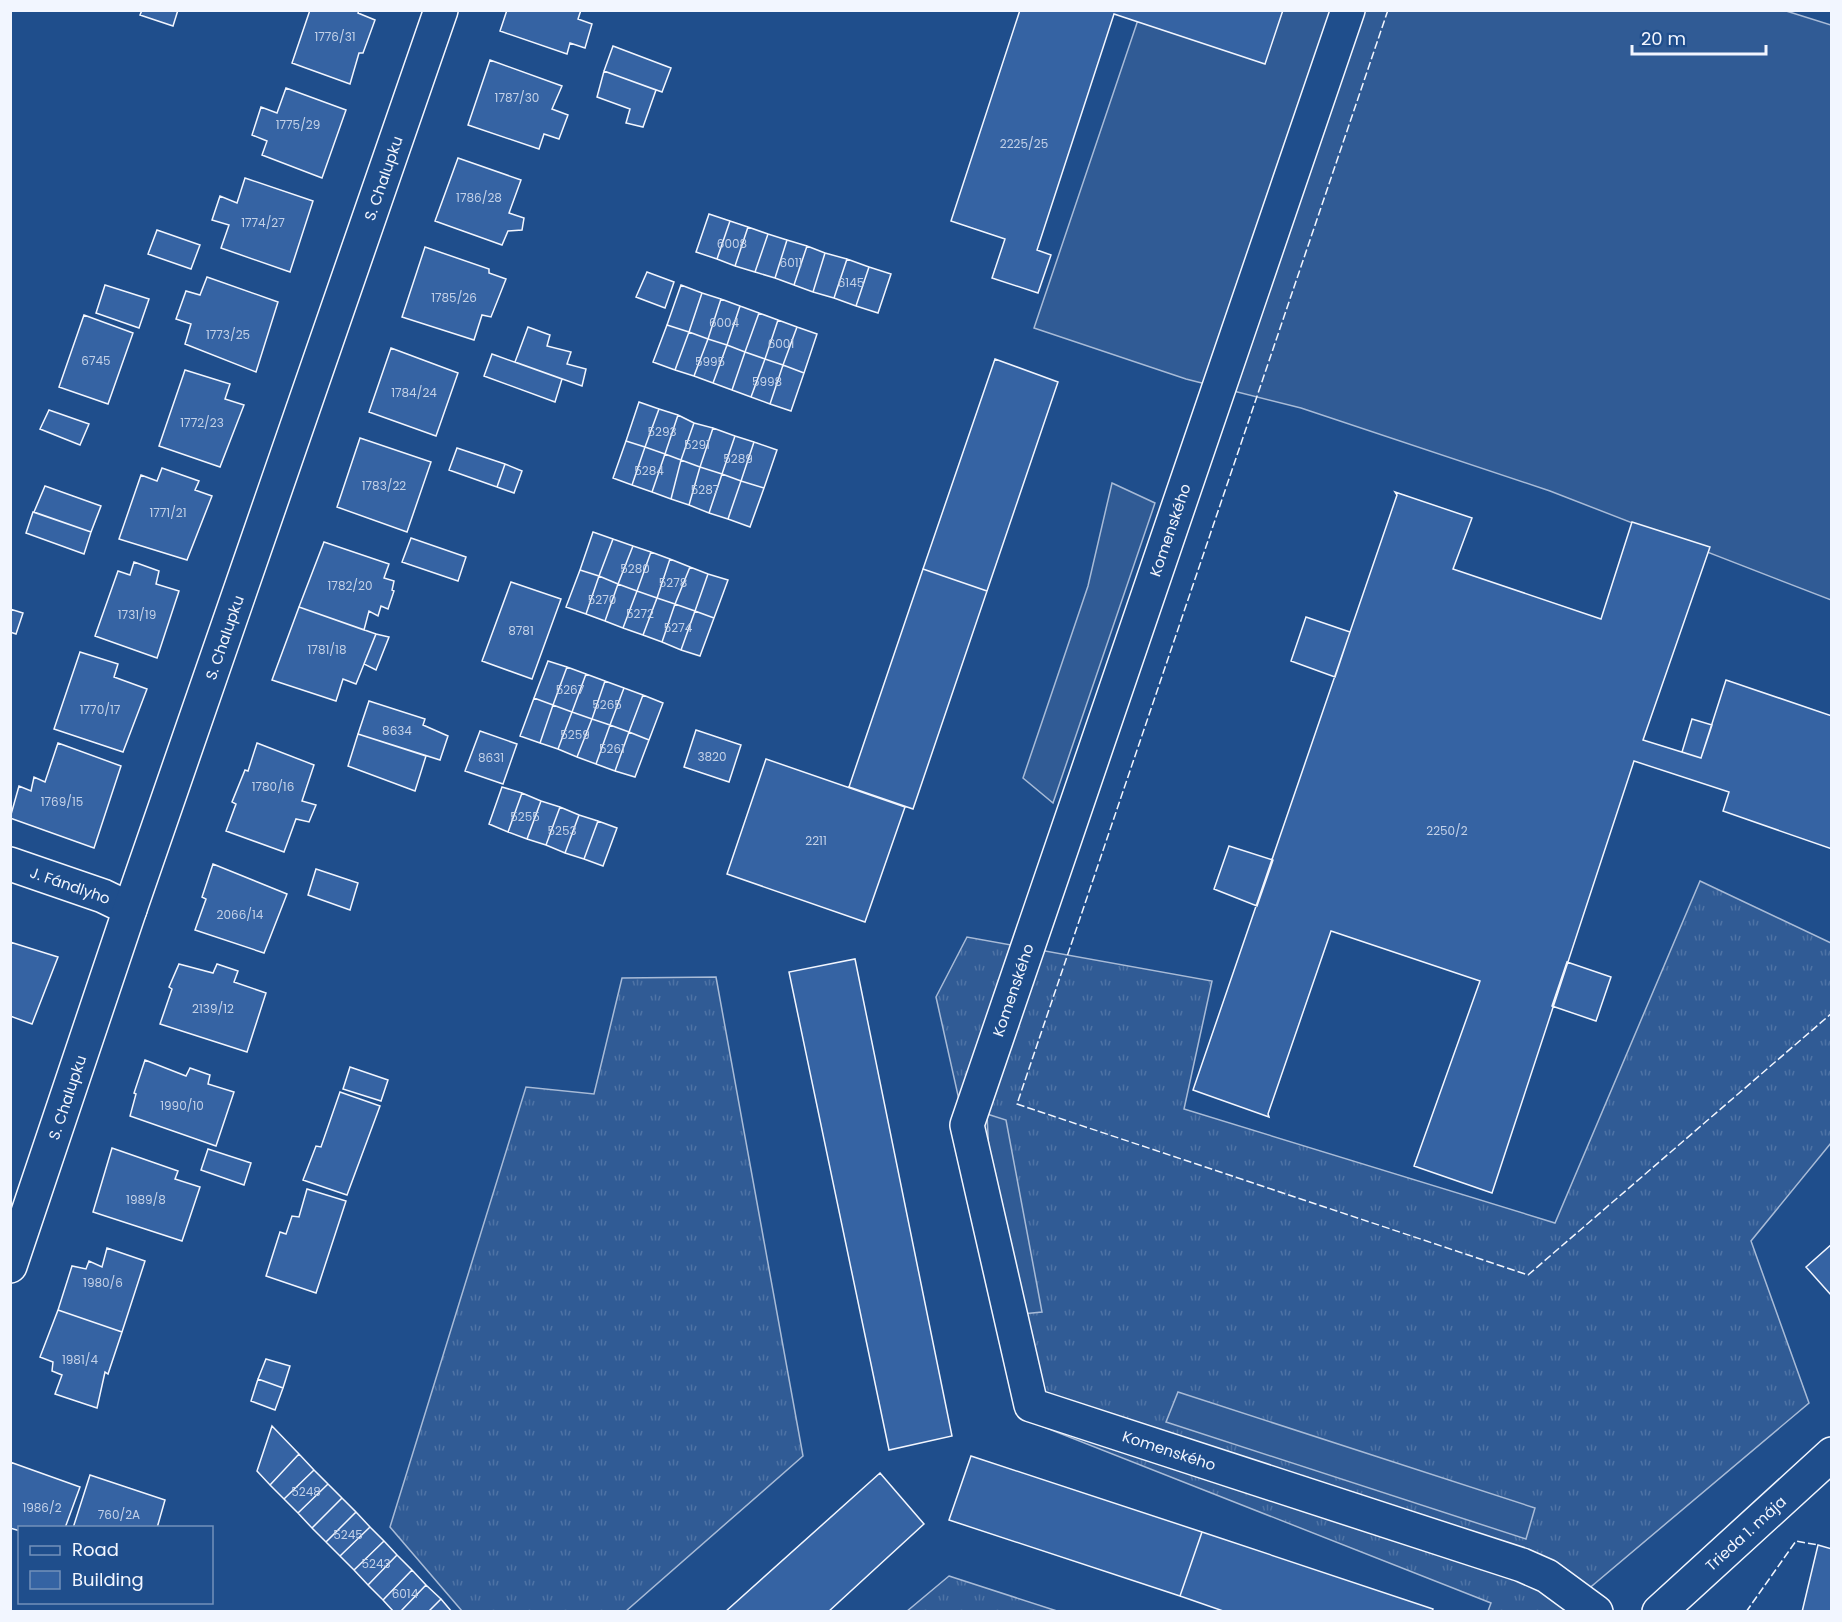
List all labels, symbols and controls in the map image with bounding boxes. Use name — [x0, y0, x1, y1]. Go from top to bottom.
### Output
scale bar — [1632, 18, 1766, 56]
text: 20 m — [1641, 26, 1686, 51]
house number: 1776/31 — [314, 28, 356, 45]
house number: 1787/30 — [495, 89, 539, 106]
house number: 1775/29 — [276, 116, 320, 133]
street label: S. Chalupku — [359, 133, 407, 223]
house number: 2225/25 — [1000, 135, 1048, 152]
house number: 1786/28 — [456, 189, 502, 206]
house number: 1774/27 — [241, 214, 285, 231]
house number: 6008 — [717, 235, 747, 252]
house number: 6011 — [780, 254, 802, 271]
house number: 6145 — [838, 274, 864, 291]
house number: 1785/26 — [431, 289, 477, 306]
house number: 6004 — [709, 314, 740, 331]
house number: 1773/25 — [206, 326, 250, 343]
house number: 6001 — [768, 335, 794, 352]
house number: 6745 — [81, 352, 111, 369]
house number: 5995 — [695, 353, 725, 370]
house number: 5998 — [752, 373, 782, 390]
house number: 1784/24 — [391, 384, 437, 401]
house number: 1772/23 — [180, 414, 224, 431]
house number: 5293 — [647, 423, 677, 440]
house number: 5291 — [684, 436, 710, 453]
house number: 5289 — [723, 450, 753, 467]
house number: 5284 — [634, 462, 664, 479]
house number: 1783/22 — [362, 477, 406, 494]
house number: 5287 — [691, 481, 720, 498]
street label: Komenského — [1144, 481, 1196, 579]
house number: 1771/21 — [149, 504, 187, 521]
house number: 5280 — [620, 560, 650, 577]
house number: 5278 — [659, 574, 687, 591]
house number: 1782/20 — [327, 577, 373, 594]
house number: 5270 — [588, 591, 616, 608]
street label: S. Chalupku — [200, 592, 248, 682]
house number: 5272 — [626, 605, 654, 622]
house number: 1731/19 — [118, 606, 156, 623]
house number: 5274 — [664, 619, 693, 636]
house number: 8781 — [508, 622, 534, 639]
house number: 1781/18 — [308, 641, 346, 658]
house number: 5267 — [556, 681, 585, 698]
house number: 5265 — [592, 696, 622, 713]
house number: 1770/17 — [80, 701, 121, 718]
house number: 8634 — [382, 722, 412, 739]
house number: 5259 — [560, 726, 590, 743]
house number: 5261 — [599, 740, 625, 757]
house number: 3820 — [697, 748, 727, 765]
house number: 8631 — [478, 749, 504, 766]
house number: 1780/16 — [252, 778, 294, 795]
house number: 1769/15 — [41, 793, 83, 810]
house number: 5255 — [510, 808, 540, 825]
house number: 5253 — [547, 822, 577, 839]
house number: 2250/2 — [1426, 822, 1468, 839]
house number: 2211 — [805, 832, 827, 849]
street label: J. Fándlyho — [27, 861, 114, 909]
house number: 2066/14 — [217, 906, 264, 923]
street label: Komenského — [987, 941, 1039, 1039]
house number: 2139/12 — [192, 1000, 234, 1017]
street label: S. Chalupku — [43, 1052, 91, 1142]
house number: 1990/10 — [160, 1097, 204, 1114]
house number: 1989/8 — [126, 1191, 166, 1208]
house number: 1980/6 — [83, 1274, 123, 1291]
house number: 1981/4 — [62, 1351, 98, 1368]
street label: Komenského — [1120, 1425, 1219, 1475]
house number: 5248 — [291, 1483, 321, 1500]
street label: Trieda 1. mája — [1700, 1491, 1790, 1575]
house number: 1986/2 — [22, 1499, 62, 1516]
house number: 760/2A — [98, 1506, 140, 1523]
legend — [18, 1526, 213, 1604]
house number: 5245 — [333, 1526, 363, 1543]
text: Road — [72, 1537, 119, 1562]
house number: 5243 — [361, 1555, 391, 1572]
text: Building — [72, 1567, 144, 1592]
house number: 6014 — [392, 1585, 419, 1602]

